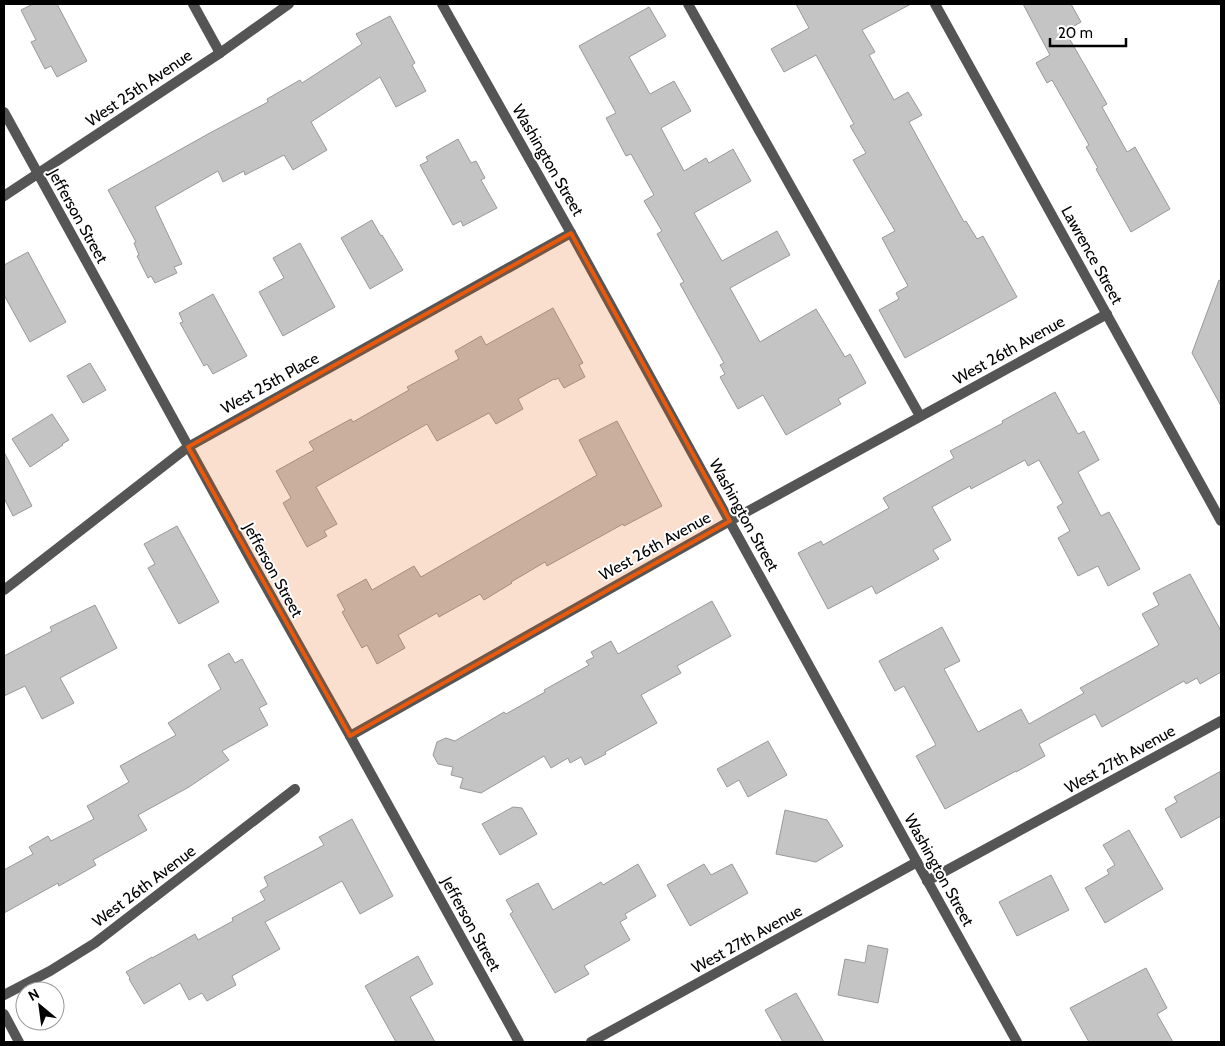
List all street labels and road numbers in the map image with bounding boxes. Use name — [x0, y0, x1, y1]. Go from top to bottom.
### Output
street label: West 25th Avenue — [82, 46, 196, 130]
street label: Washington Street — [508, 101, 588, 220]
street label: Jefferson Street — [44, 165, 112, 267]
street label: Lawrence Street — [1057, 203, 1127, 308]
street label: West 26th Avenue — [950, 312, 1068, 388]
street label: West 25th Place — [218, 348, 322, 418]
street label: Washington Street — [705, 455, 783, 575]
street label: West 26th Avenue — [596, 508, 714, 584]
street label: Jefferson Street — [239, 519, 307, 621]
street label: West 27th Avenue — [1062, 721, 1178, 797]
street label: Washington Street — [900, 810, 978, 930]
street label: West 26th Avenue — [89, 841, 199, 931]
street label: Jefferson Street — [437, 873, 505, 975]
street label: West 27th Avenue — [689, 901, 805, 977]

